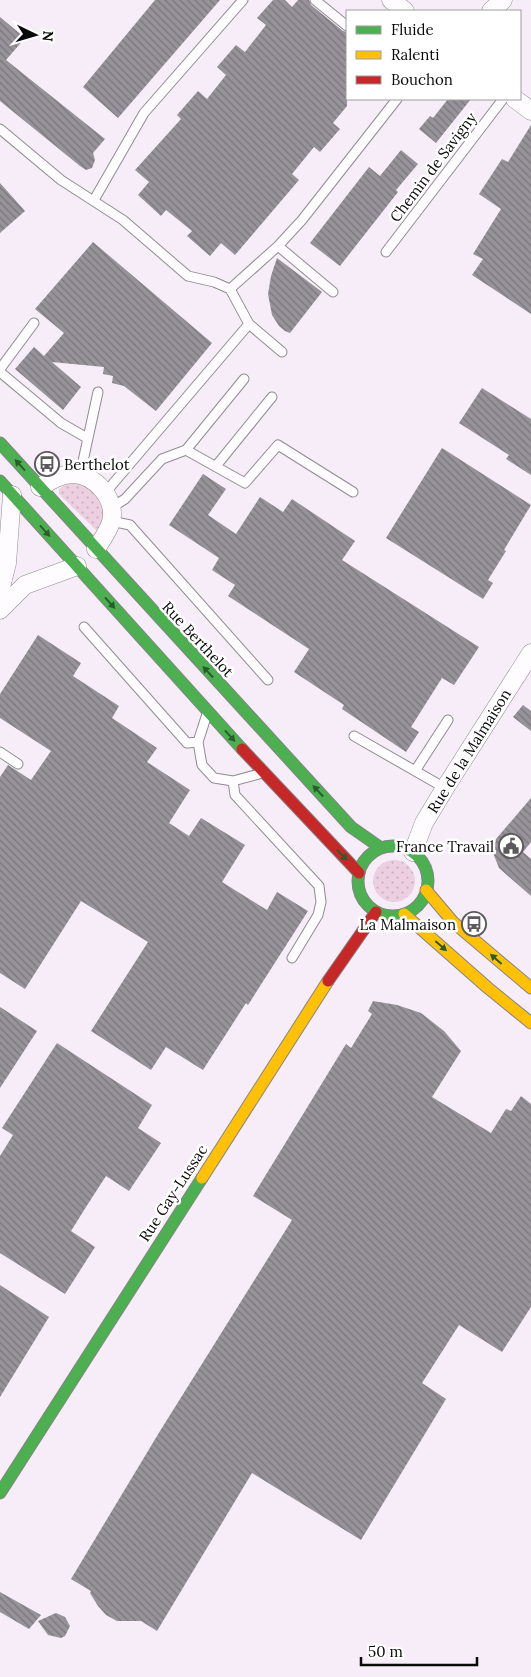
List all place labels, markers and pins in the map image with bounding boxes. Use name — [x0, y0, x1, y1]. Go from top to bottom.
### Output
bus stop icon: Berthelot — [34, 451, 60, 477]
place label: Berthelot — [64, 455, 130, 474]
public building icon: France Travail — [498, 833, 524, 859]
place label: France Travail — [396, 837, 494, 856]
bus stop icon: La Malmaison — [461, 911, 487, 937]
place label: La Malmaison — [360, 915, 456, 934]

